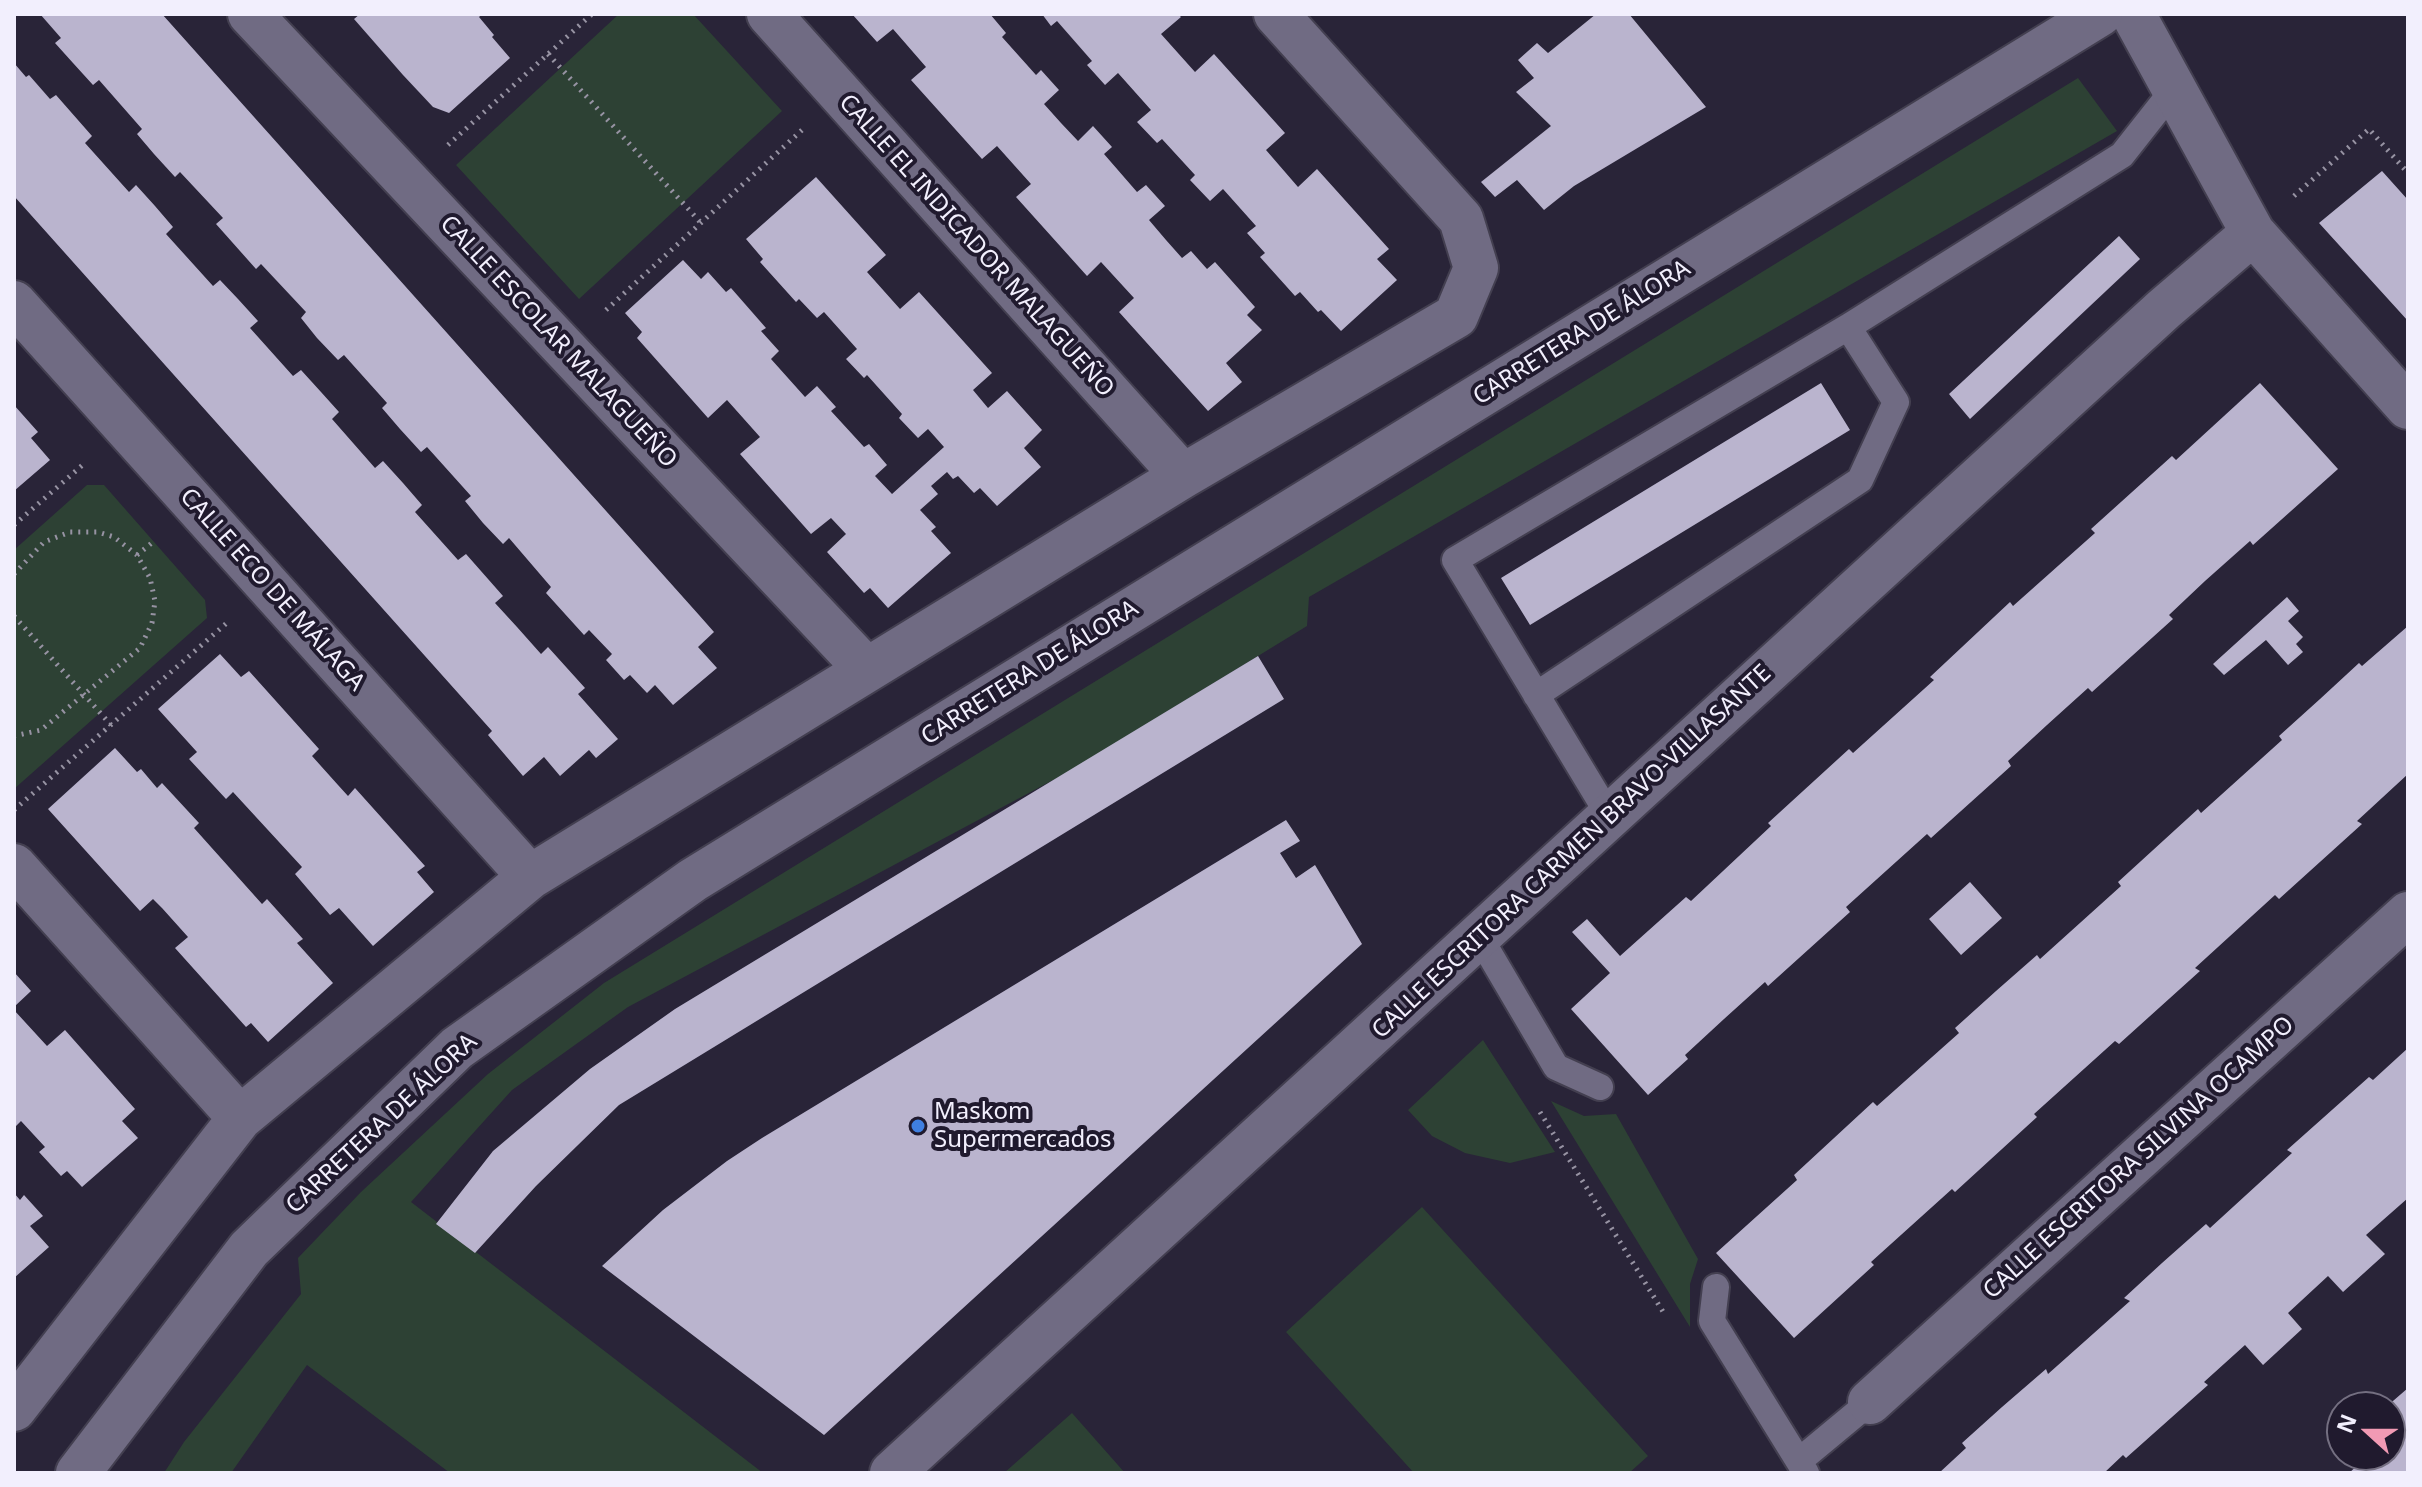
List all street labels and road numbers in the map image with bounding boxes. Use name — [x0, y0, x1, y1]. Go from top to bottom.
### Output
street label: CALLE EL INDICADOR MALAGUEÑO — [832, 89, 1120, 403]
street label: CALLE ESCOLAR MALAGUEÑO — [434, 210, 682, 474]
street label: CARRETERA DE ÁLORA — [1468, 254, 1696, 412]
street label: CALLE ECO DE MÁLAGA — [173, 483, 371, 697]
street label: CARRETERA DE ÁLORA — [916, 594, 1144, 752]
street label: CALLE ESCRITORA CARMEN BRAVO-VILLASANTE — [1366, 659, 1778, 1045]
street label: CALLE ESCRITORA SILVINA OCAMPO — [1978, 1011, 2300, 1305]
street label: CARRETERA DE ÁLORA — [281, 1028, 483, 1220]

